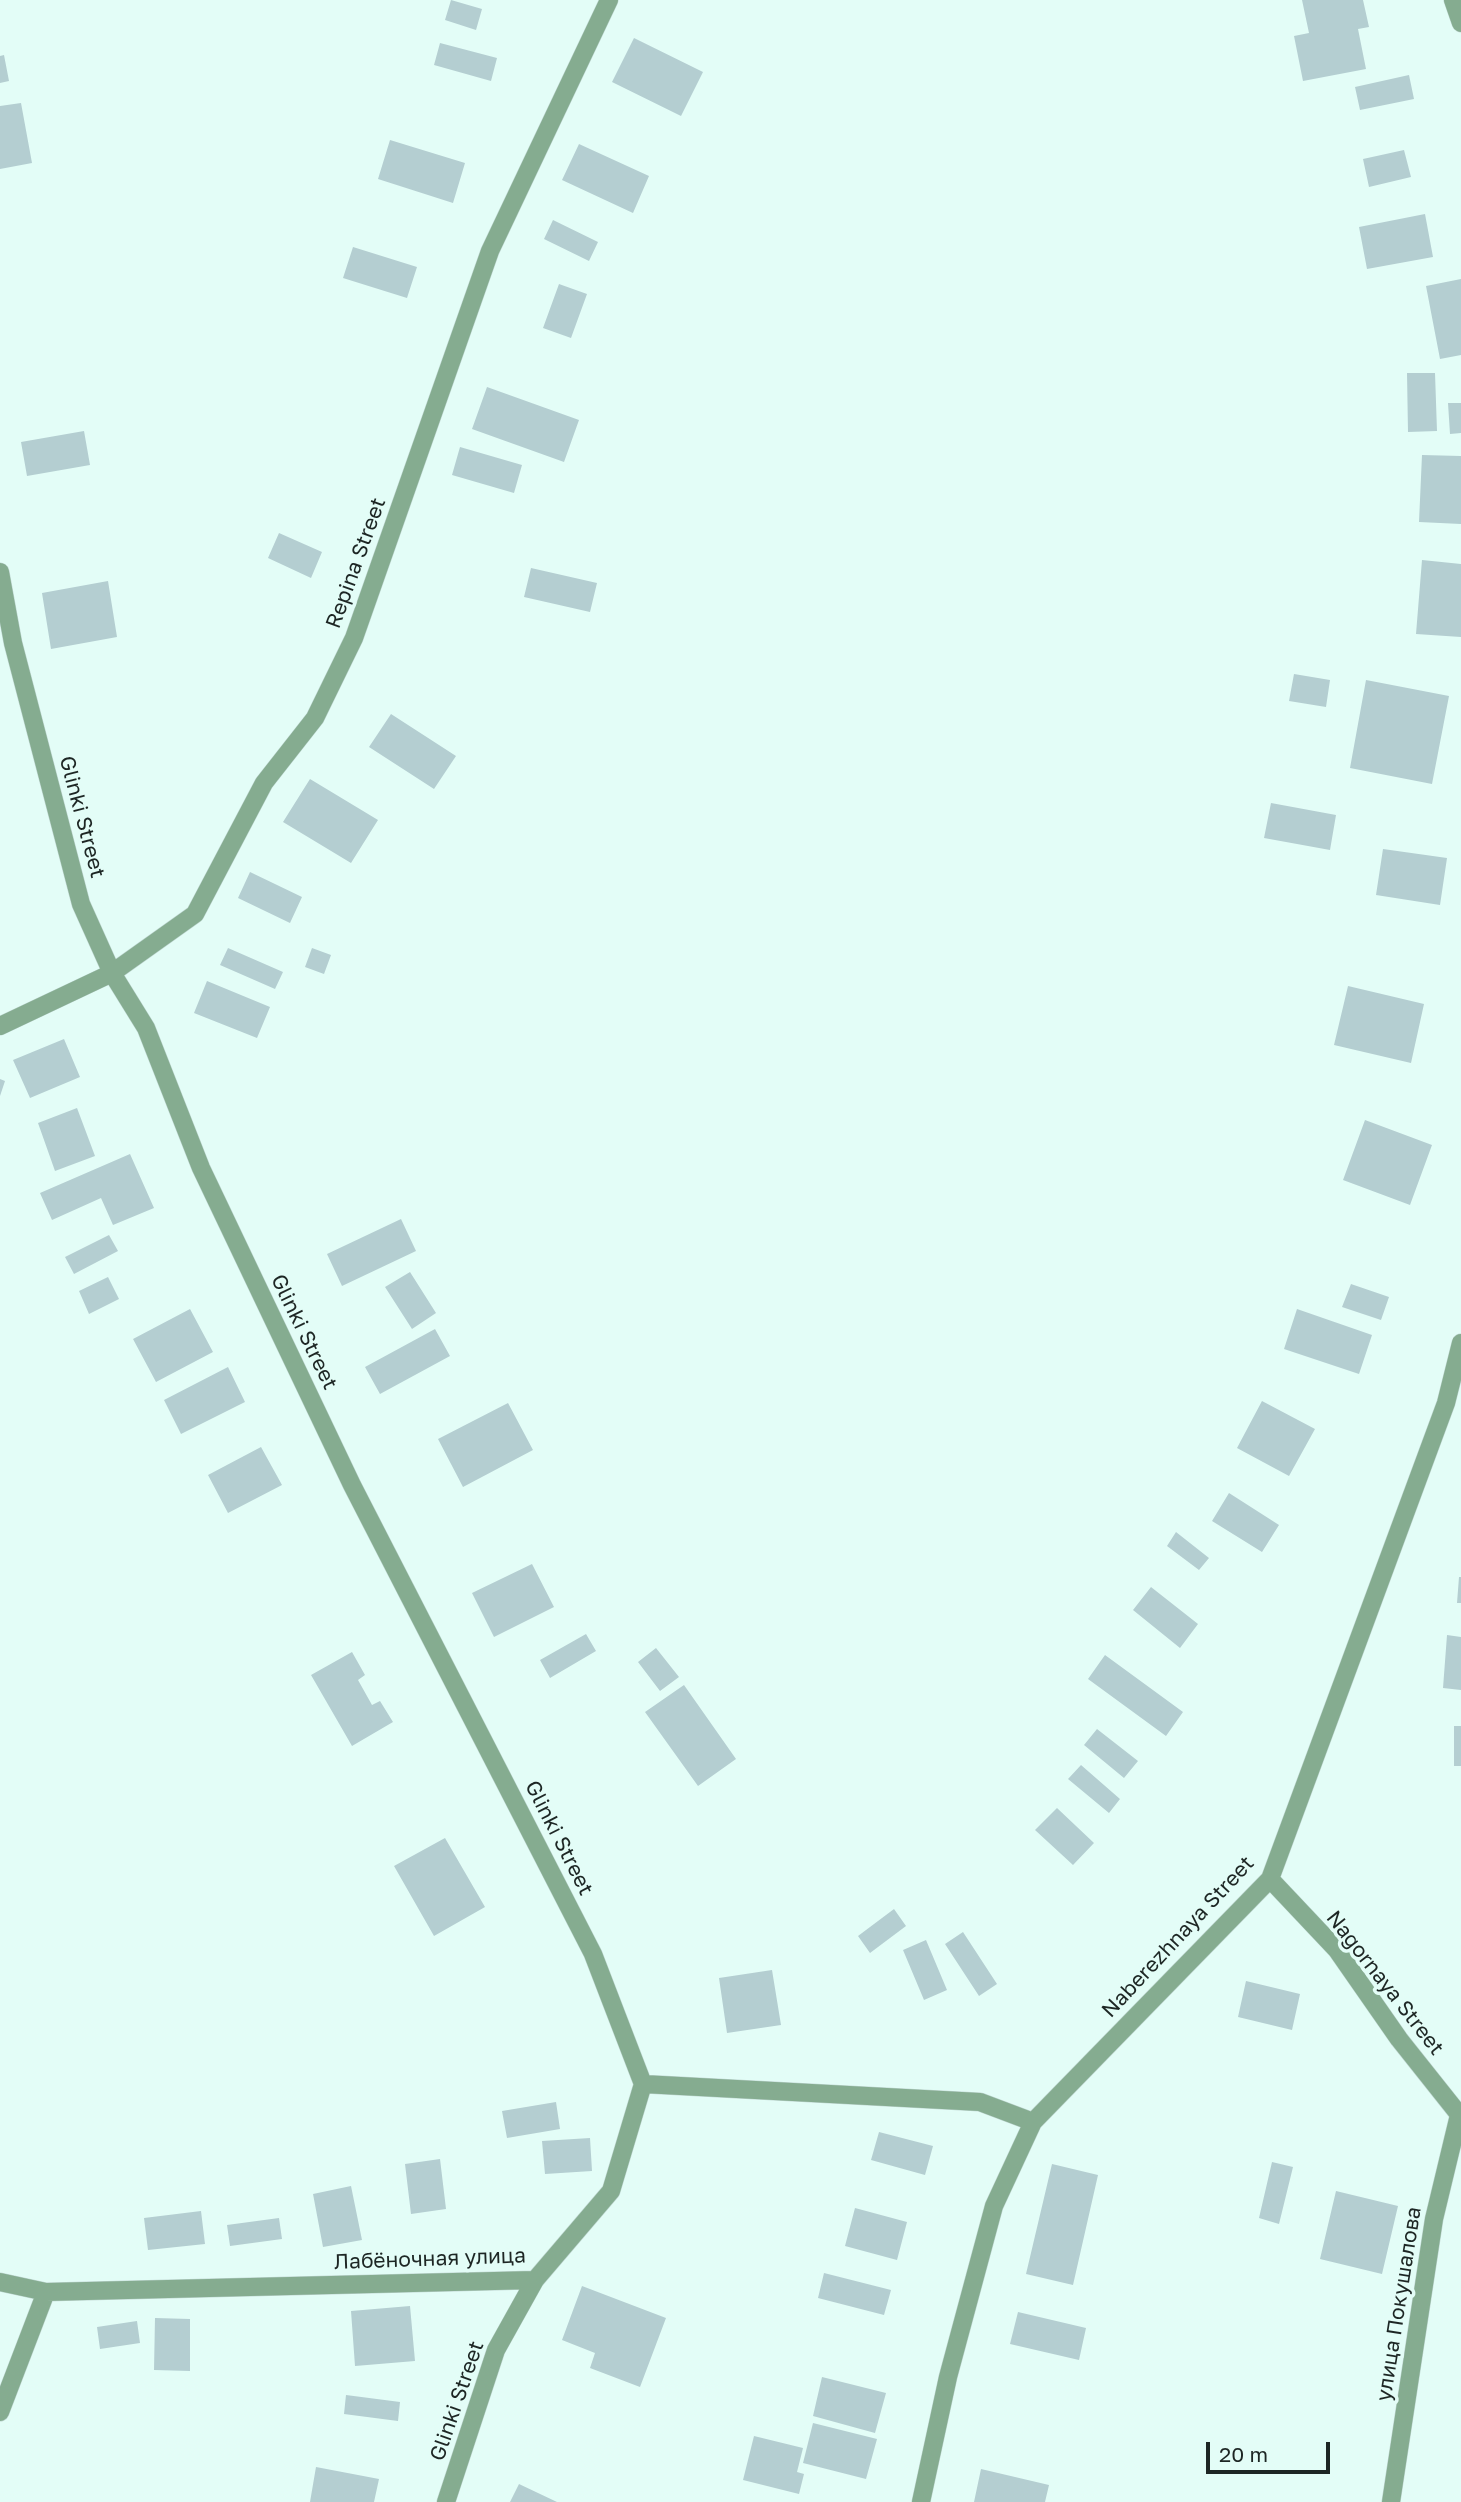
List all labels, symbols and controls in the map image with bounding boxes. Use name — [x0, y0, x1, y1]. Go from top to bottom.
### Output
street label: Repina Street — [321, 494, 391, 632]
street label: Glinki Street — [54, 753, 110, 881]
street label: Glinki Street — [265, 1270, 343, 1394]
street label: Glinki Street — [519, 1777, 599, 1899]
street label: Naberezhnaya Street — [1097, 1851, 1259, 2023]
street label: Nagornaya Street — [1321, 1906, 1449, 2060]
street label: улица Покушалова — [1371, 2205, 1427, 2403]
street label: Лабёночная улица — [334, 2243, 526, 2275]
street label: Glinki Street — [425, 2338, 489, 2464]
scale bar — [1209, 2428, 1333, 2472]
text: 20 m — [1219, 2441, 1268, 2467]

